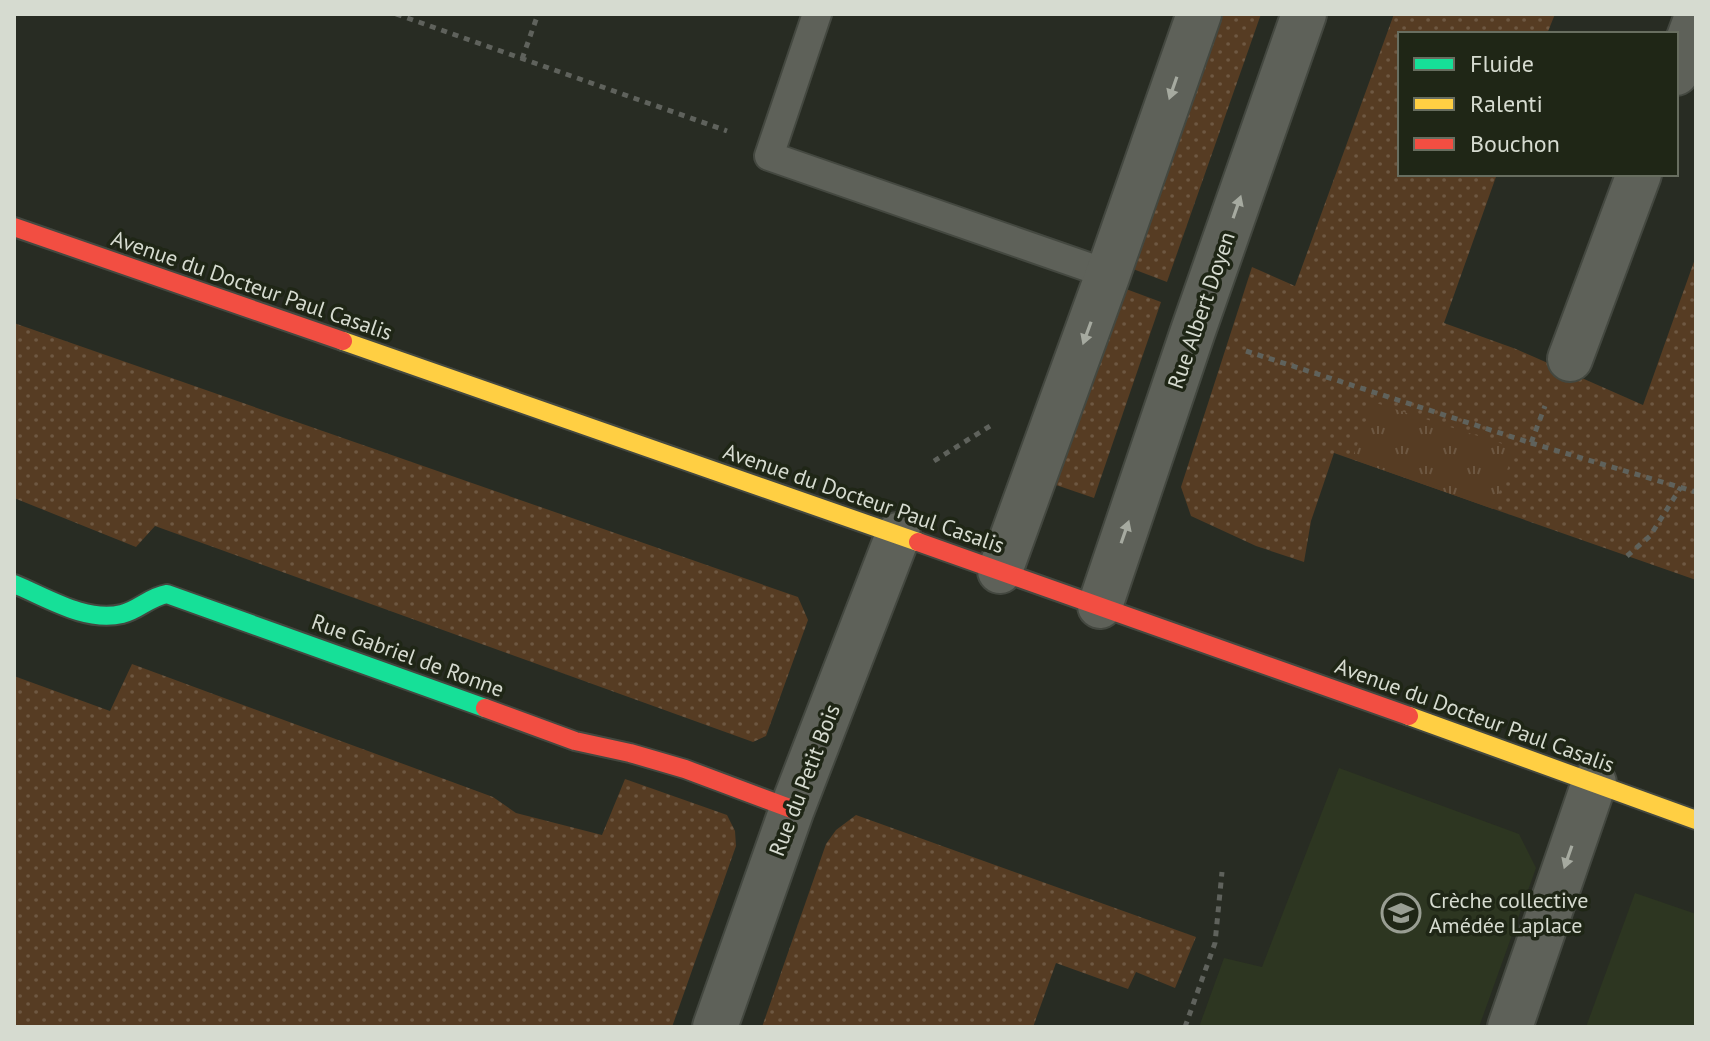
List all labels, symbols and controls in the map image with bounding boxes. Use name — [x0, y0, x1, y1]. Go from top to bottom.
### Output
legend — [1398, 32, 1678, 176]
text: Fluide — [1470, 48, 1534, 79]
one-way arrow — [1166, 76, 1179, 100]
text: Ralenti — [1470, 88, 1543, 119]
text: Bouchon — [1470, 128, 1560, 159]
one-way arrow — [1231, 195, 1243, 219]
street label: Avenue du Docteur Paul Casalis — [108, 224, 396, 346]
street label: Rue Albert Doyen — [1161, 228, 1241, 392]
one-way arrow — [1080, 321, 1092, 345]
street label: Avenue du Docteur Paul Casalis — [720, 437, 1008, 559]
one-way arrow — [1120, 520, 1132, 544]
street label: Rue Gabriel de Ronne — [308, 607, 508, 703]
street label: Avenue du Docteur Paul Casalis — [1331, 651, 1619, 779]
street label: Rue du Petit Bois — [762, 700, 846, 860]
one-way arrow — [1562, 845, 1574, 869]
place label: Crèche collective Amédée Laplace — [1429, 886, 1588, 939]
school or university icon: Crèche collective Amédée Laplace — [1380, 892, 1422, 934]

